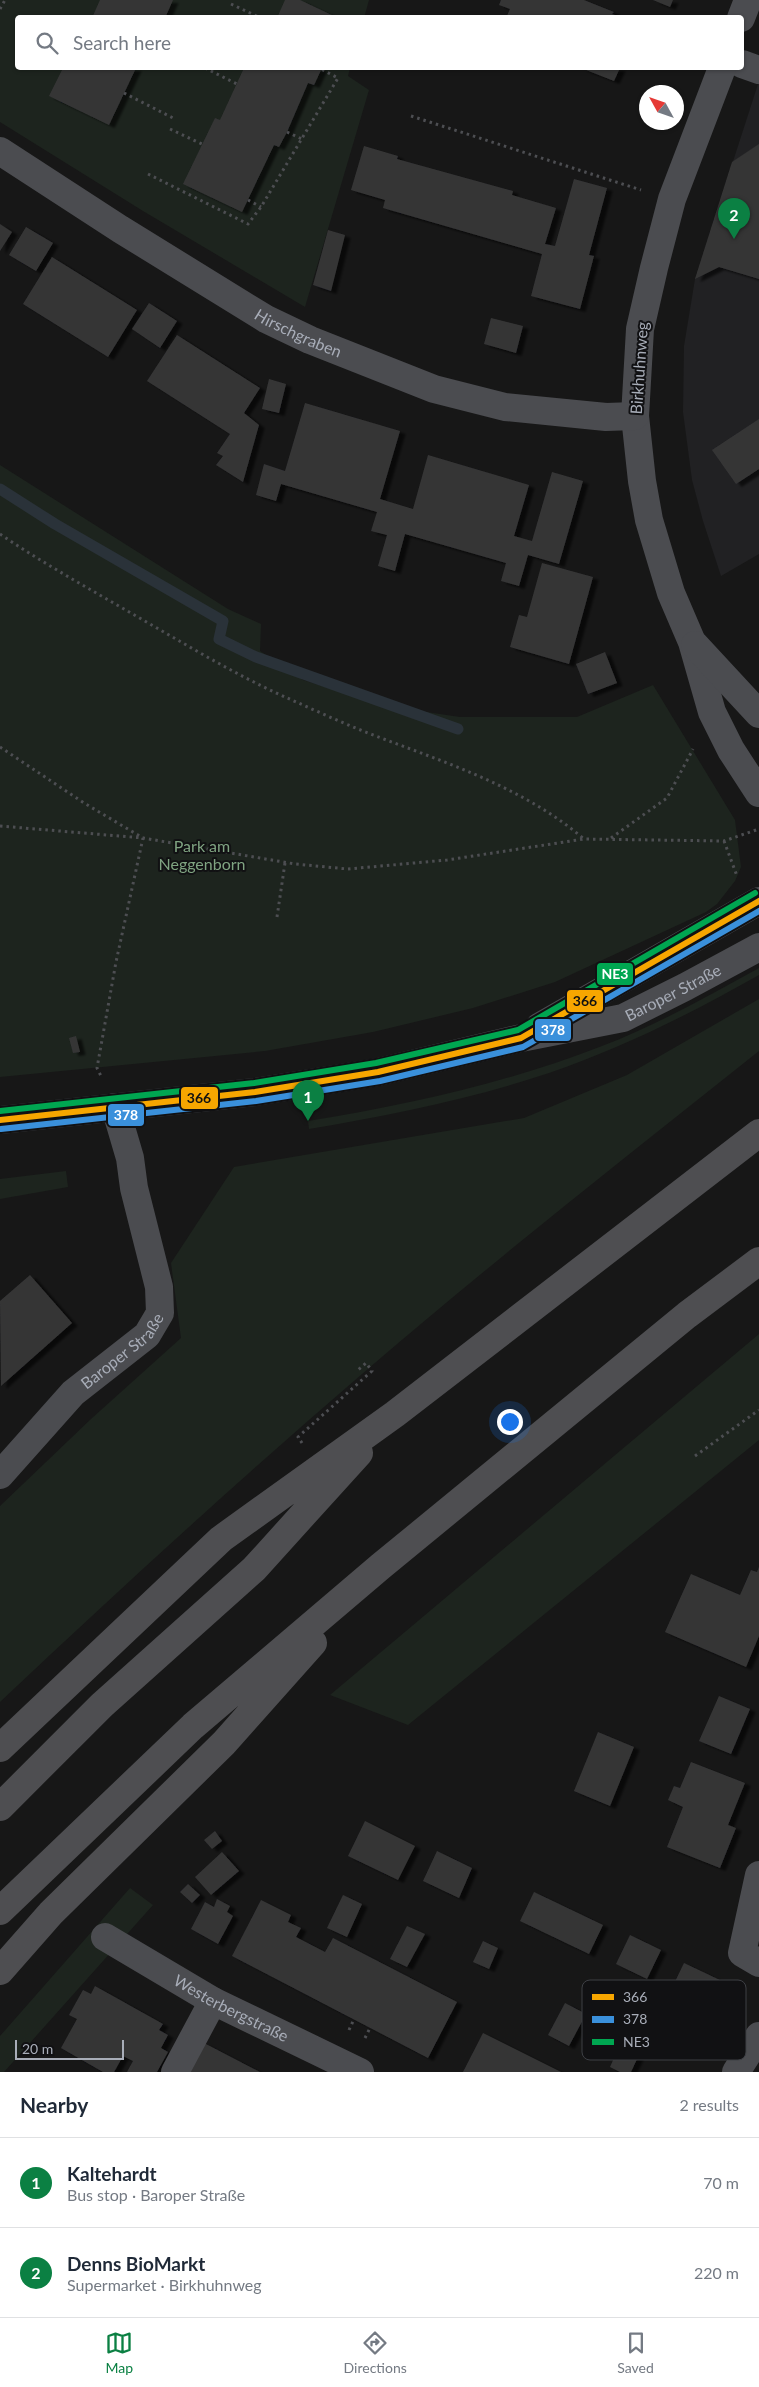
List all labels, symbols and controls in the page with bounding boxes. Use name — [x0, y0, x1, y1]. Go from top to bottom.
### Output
search box — [15, 15, 744, 70]
icon: search — [33, 29, 61, 57]
text: Search here — [73, 31, 171, 54]
north arrow — [639, 85, 684, 130]
pin: 2 — [718, 198, 750, 239]
street label: Hirschgraben — [252, 304, 345, 361]
street label: Birkhuhnweg — [626, 321, 651, 415]
park label: Park am Neggenborn — [158, 836, 246, 873]
street label: Baroper Straße — [621, 960, 724, 1025]
line badge: NE3 — [596, 962, 634, 986]
text: NE3 — [602, 965, 628, 982]
line badge: 366 — [566, 989, 604, 1013]
text: 366 — [573, 992, 597, 1009]
line badge: 378 — [534, 1018, 572, 1042]
text: 378 — [541, 1021, 565, 1038]
pin: 1 — [292, 1080, 324, 1121]
line badge: 366 — [180, 1086, 219, 1110]
text: 366 — [187, 1089, 211, 1106]
line badge: 378 — [107, 1103, 145, 1127]
text: 378 — [114, 1106, 138, 1123]
street label: Baroper Straße — [77, 1309, 167, 1392]
your location — [497, 1409, 523, 1435]
street label: Westerbergstraße — [171, 1970, 292, 2045]
legend — [582, 1980, 746, 2060]
text: 366 — [623, 1988, 647, 2005]
text: 378 — [623, 2010, 647, 2027]
text: NE3 — [623, 2033, 650, 2050]
scale bar — [15, 2037, 124, 2060]
text: 20 m — [22, 2040, 53, 2057]
text: Nearby — [20, 2092, 88, 2117]
text: 2 results — [679, 2095, 739, 2114]
text: Kaltehardt — [67, 2162, 157, 2185]
text: 1 — [31, 2173, 41, 2192]
text: 70 m — [703, 2173, 739, 2192]
text: Bus stop · Baroper Straße — [67, 2185, 245, 2204]
text: Denns BioMarkt — [67, 2252, 205, 2275]
text: 2 — [31, 2263, 41, 2282]
text: 220 m — [694, 2263, 739, 2282]
text: Supermarket · Birkhuhnweg — [67, 2275, 262, 2294]
tab: Map — [105, 2329, 133, 2376]
tab: Directions — [344, 2329, 407, 2376]
tab: Saved — [617, 2329, 654, 2376]

